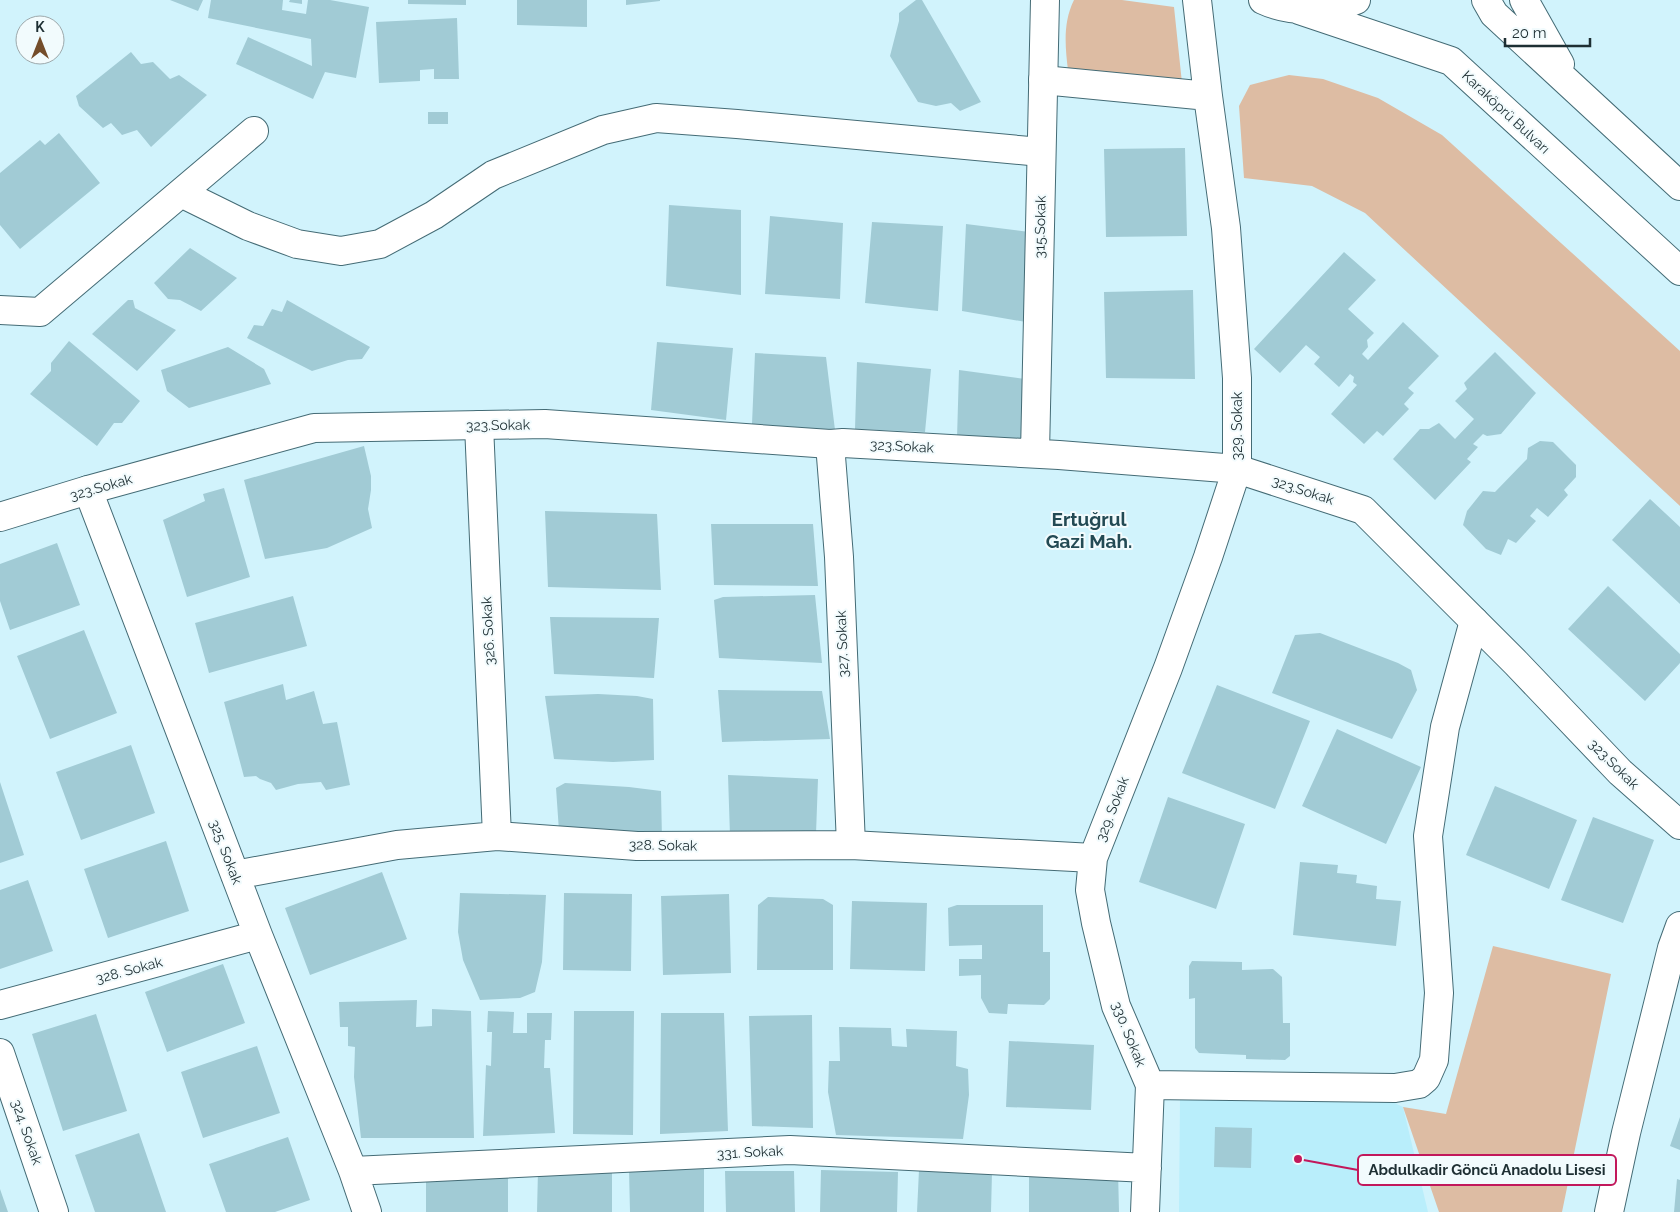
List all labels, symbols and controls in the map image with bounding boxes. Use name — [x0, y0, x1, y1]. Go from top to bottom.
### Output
north arrow — [15, 15, 65, 65]
scale bar — [1505, 15, 1590, 47]
text: K — [35, 19, 45, 35]
text: 20 m — [1512, 24, 1547, 42]
street label: Karaköprü Bulvarı — [1459, 67, 1553, 157]
street label: 315.Sokak — [1031, 195, 1049, 259]
street label: 329. Sokak — [1229, 391, 1245, 460]
street label: 323.Sokak — [466, 416, 531, 434]
street label: 323.Sokak — [870, 436, 935, 456]
street label: 323.Sokak — [68, 470, 135, 504]
street label: 323.Sokak — [1270, 472, 1337, 508]
district label: Ertuğrul Gazi Mah. — [1046, 508, 1132, 552]
street label: 326. Sokak — [478, 596, 498, 666]
street label: 327. Sokak — [833, 610, 851, 678]
street label: 323.Sokak — [1586, 736, 1643, 793]
street label: 329. Sokak — [1092, 774, 1132, 844]
street label: 325. Sokak — [206, 817, 246, 887]
street label: 328. Sokak — [629, 836, 698, 854]
street label: 328. Sokak — [94, 953, 165, 987]
street label: 330. Sokak — [1109, 999, 1150, 1070]
street label: 324. Sokak — [8, 1097, 46, 1167]
street label: 331. Sokak — [716, 1142, 784, 1162]
callout: Abdulkadir Göncü Anadolu Lisesi — [1358, 1155, 1616, 1185]
text: Abdulkadir Göncü Anadolu Lisesi — [1368, 1161, 1606, 1179]

